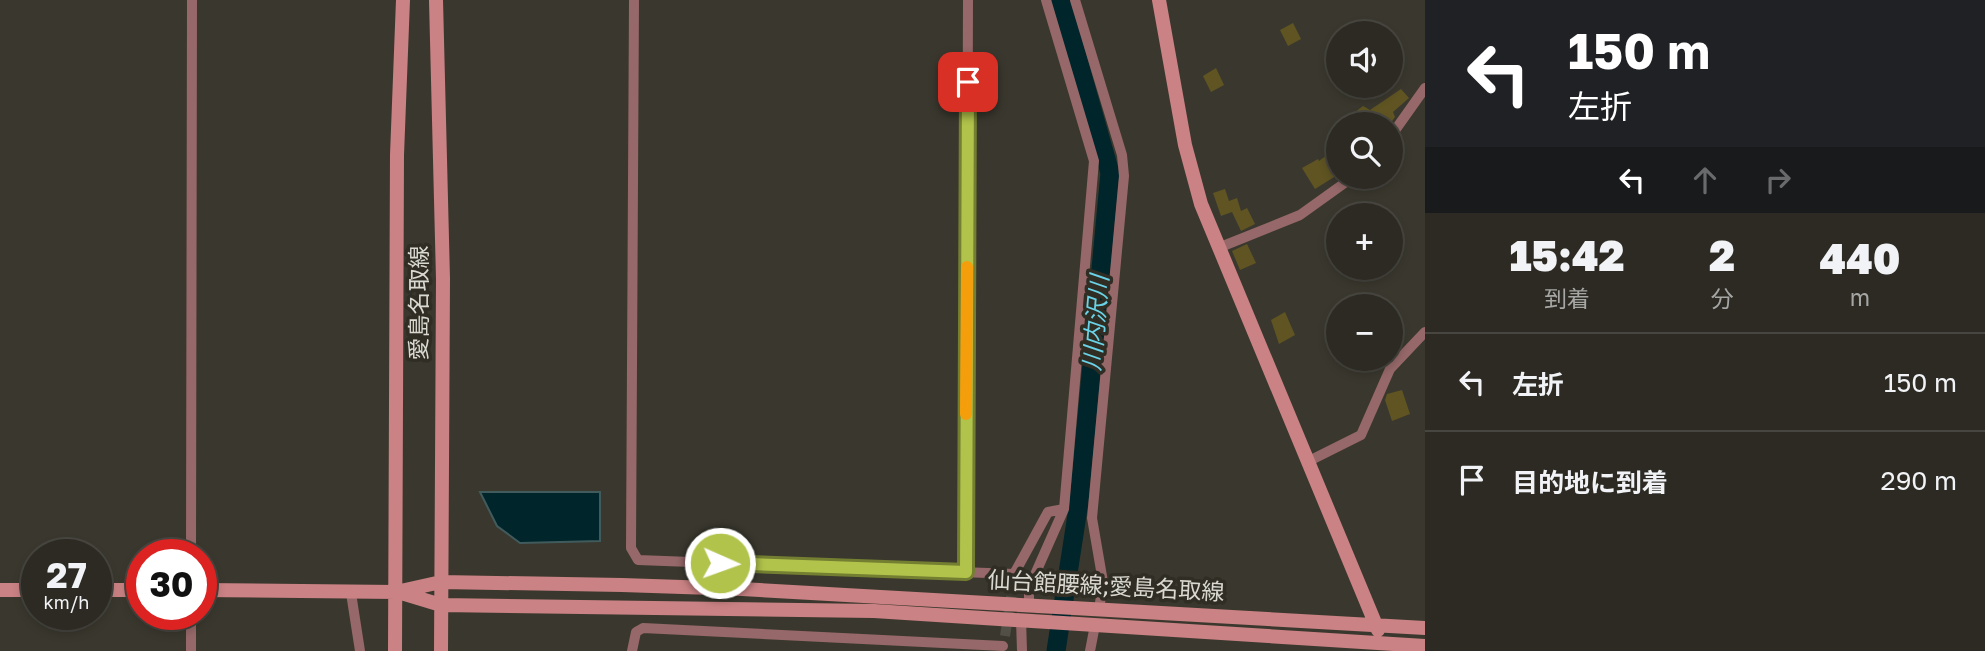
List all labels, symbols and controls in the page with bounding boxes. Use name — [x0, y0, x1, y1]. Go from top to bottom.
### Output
map controls — [1326, 21, 1403, 371]
button: sound — [1326, 21, 1403, 98]
text: 150 m — [1568, 21, 1710, 80]
icon: left — [1453, 28, 1544, 119]
pin — [938, 52, 998, 112]
icon: arrive — [949, 63, 987, 101]
text: 左折 — [1568, 87, 1632, 125]
button: search — [1326, 112, 1403, 189]
icon: left — [1613, 161, 1651, 199]
icon: ahead — [1686, 161, 1724, 199]
icon: right — [1759, 161, 1797, 199]
button: + — [1326, 203, 1403, 280]
text: 15:42 — [1509, 230, 1625, 280]
text: 2 — [1709, 230, 1735, 280]
text: 440 — [1819, 233, 1901, 283]
street label: 愛島名取線 — [404, 246, 432, 361]
water label: 川内沢川 — [1076, 271, 1113, 372]
text: m — [1850, 283, 1870, 311]
text: 到着 — [1544, 284, 1590, 312]
text: 分 — [1711, 284, 1734, 312]
button: − — [1326, 294, 1403, 371]
icon: left — [1453, 363, 1491, 401]
text: 150 m — [1884, 367, 1957, 398]
text: 左折 — [1512, 369, 1564, 400]
icon: arrive — [1453, 461, 1491, 499]
text: 290 m — [1881, 465, 1957, 496]
text: 目的地に到着 — [1512, 467, 1668, 498]
position arrow — [683, 526, 757, 600]
speed limit sign: 30 — [126, 539, 217, 630]
text: 27 — [46, 554, 87, 596]
street label: 仙台館腰線;愛島名取線 — [987, 565, 1225, 605]
text: km/h — [44, 591, 89, 613]

